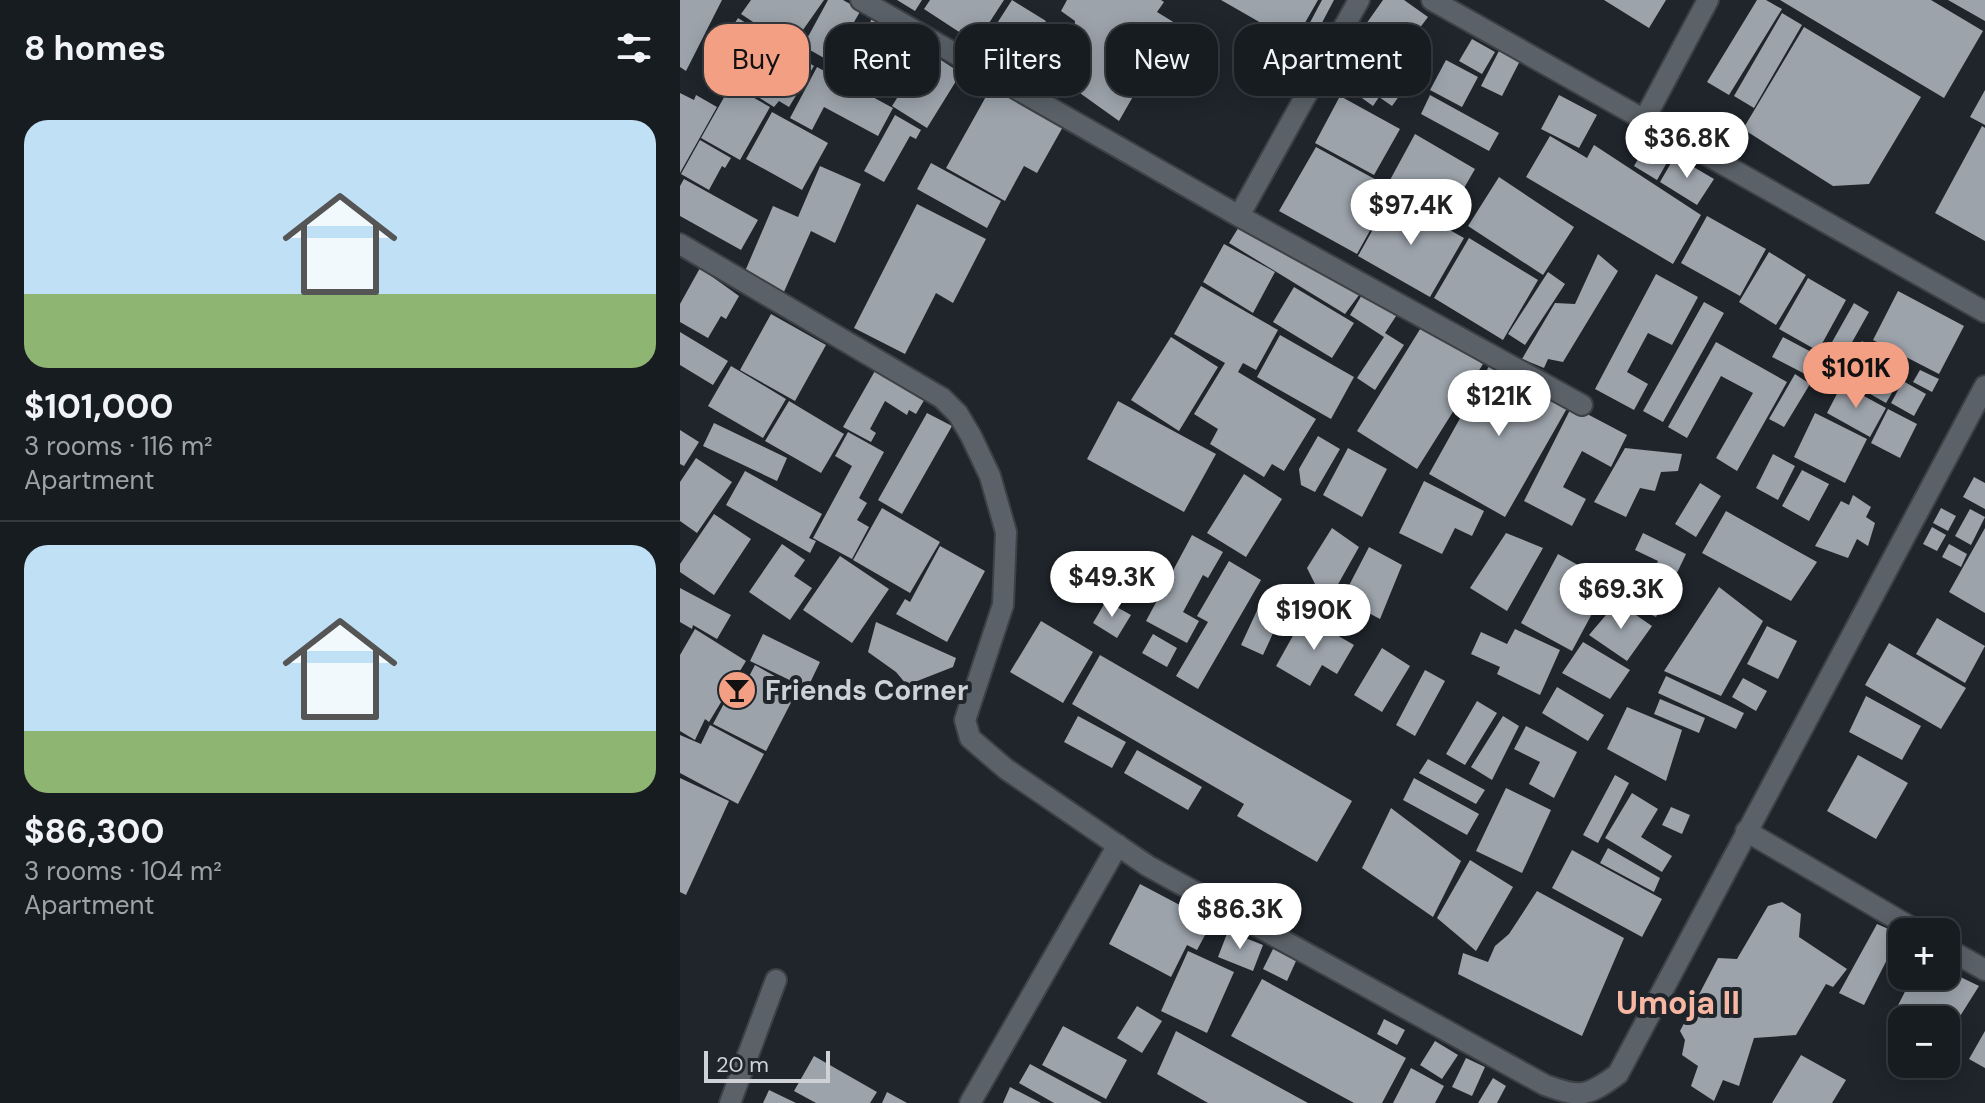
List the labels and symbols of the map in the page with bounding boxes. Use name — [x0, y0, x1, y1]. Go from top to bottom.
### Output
pin: $36.8K — [1622, 112, 1752, 180]
pin: $97.4K — [1346, 179, 1476, 247]
pin: $101K — [1800, 342, 1912, 410]
pin: $121K — [1443, 370, 1555, 438]
pin: $49.3K — [1047, 551, 1177, 619]
pin: $69.3K — [1556, 563, 1686, 631]
pin: $190K — [1258, 584, 1370, 652]
bar icon: Friends Corner — [716, 669, 758, 711]
place label: Friends Corner — [765, 672, 968, 709]
pin: $86.3K — [1175, 883, 1305, 951]
district label: Umoja II — [1616, 982, 1740, 1024]
scale bar — [704, 1047, 830, 1083]

